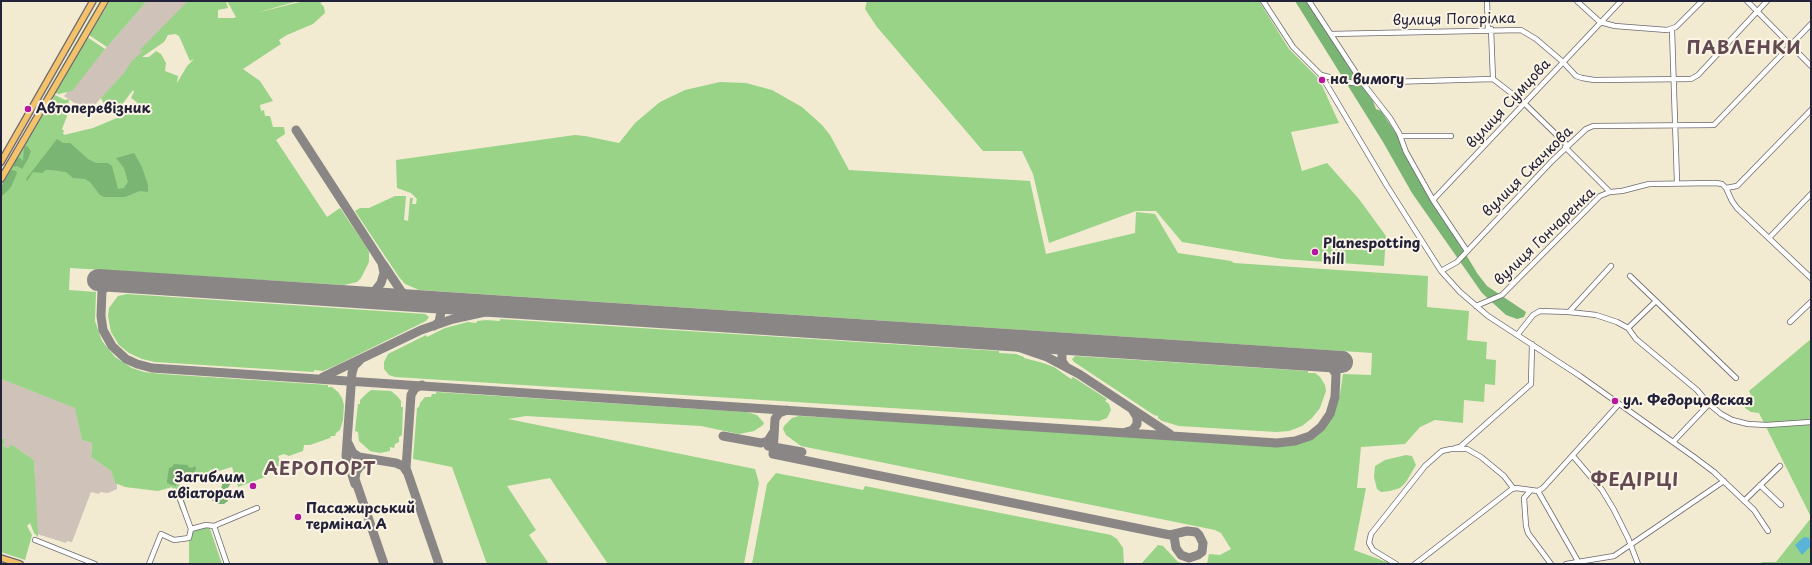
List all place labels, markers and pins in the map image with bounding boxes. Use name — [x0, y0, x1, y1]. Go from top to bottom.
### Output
place label: на вимогу — [1330, 72, 1404, 88]
marker: на вимогу — [1317, 75, 1327, 85]
place label: Автоперевізник — [36, 101, 150, 117]
marker: Автоперевізник — [23, 104, 33, 114]
place label: Planespotting hill — [1323, 236, 1420, 268]
marker: Planespotting hill — [1310, 247, 1320, 257]
place label: ул. Федорцовская — [1623, 393, 1753, 409]
marker: ул. Федорцовская — [1610, 396, 1620, 406]
place label: Загиблим авіаторам — [167, 470, 245, 502]
marker: Загиблим авіаторам — [248, 481, 258, 491]
place label: Пасажирський термінал A — [306, 501, 415, 534]
marker: Пасажирський термінал A — [293, 512, 303, 522]

